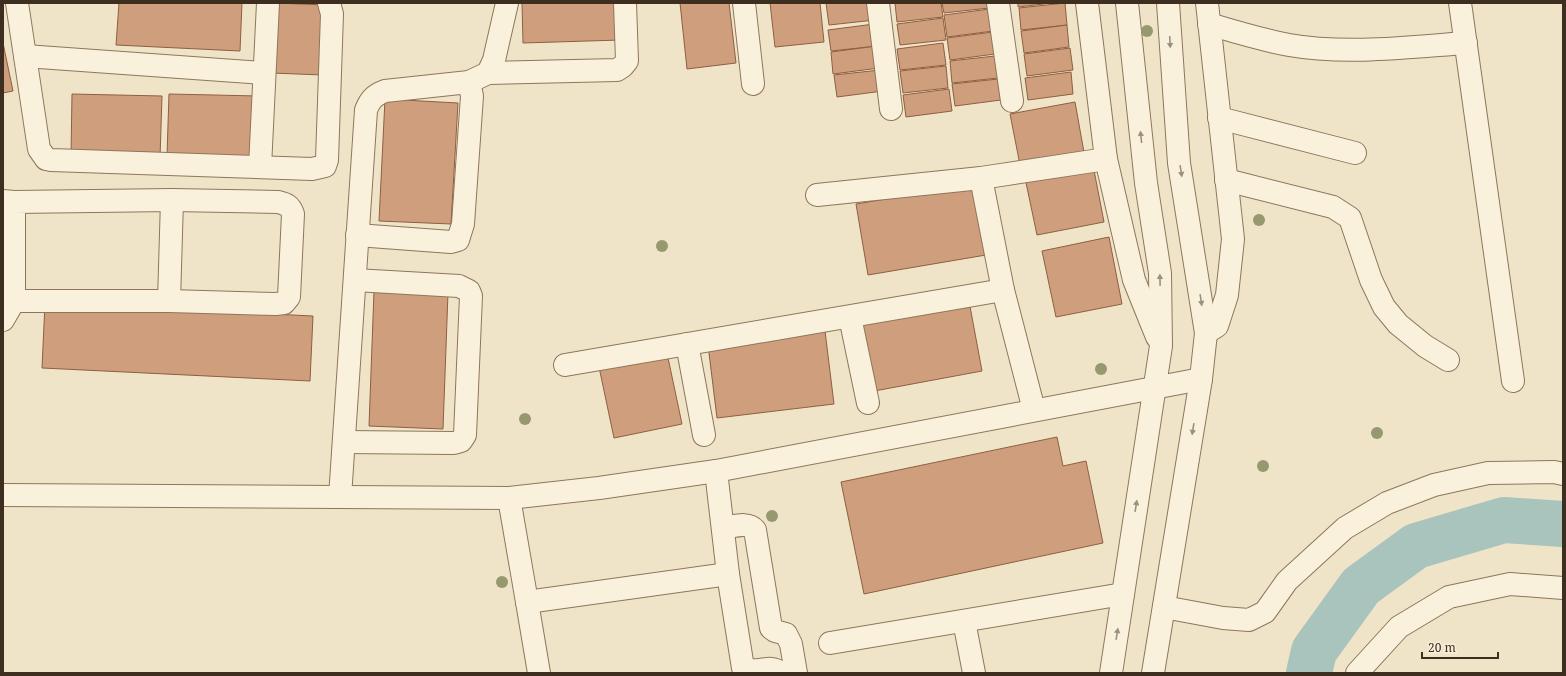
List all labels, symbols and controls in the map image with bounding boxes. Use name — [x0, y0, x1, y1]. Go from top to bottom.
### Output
one-way arrow — [1167, 36, 1174, 48]
one-way arrow — [1138, 131, 1144, 143]
one-way arrow — [1178, 165, 1184, 178]
one-way arrow — [1157, 273, 1163, 286]
one-way arrow — [1198, 294, 1204, 306]
one-way arrow — [1190, 423, 1196, 435]
one-way arrow — [1133, 500, 1139, 512]
one-way arrow — [1114, 628, 1120, 641]
scale bar — [1422, 634, 1498, 660]
text: 20 m — [1428, 639, 1456, 656]

